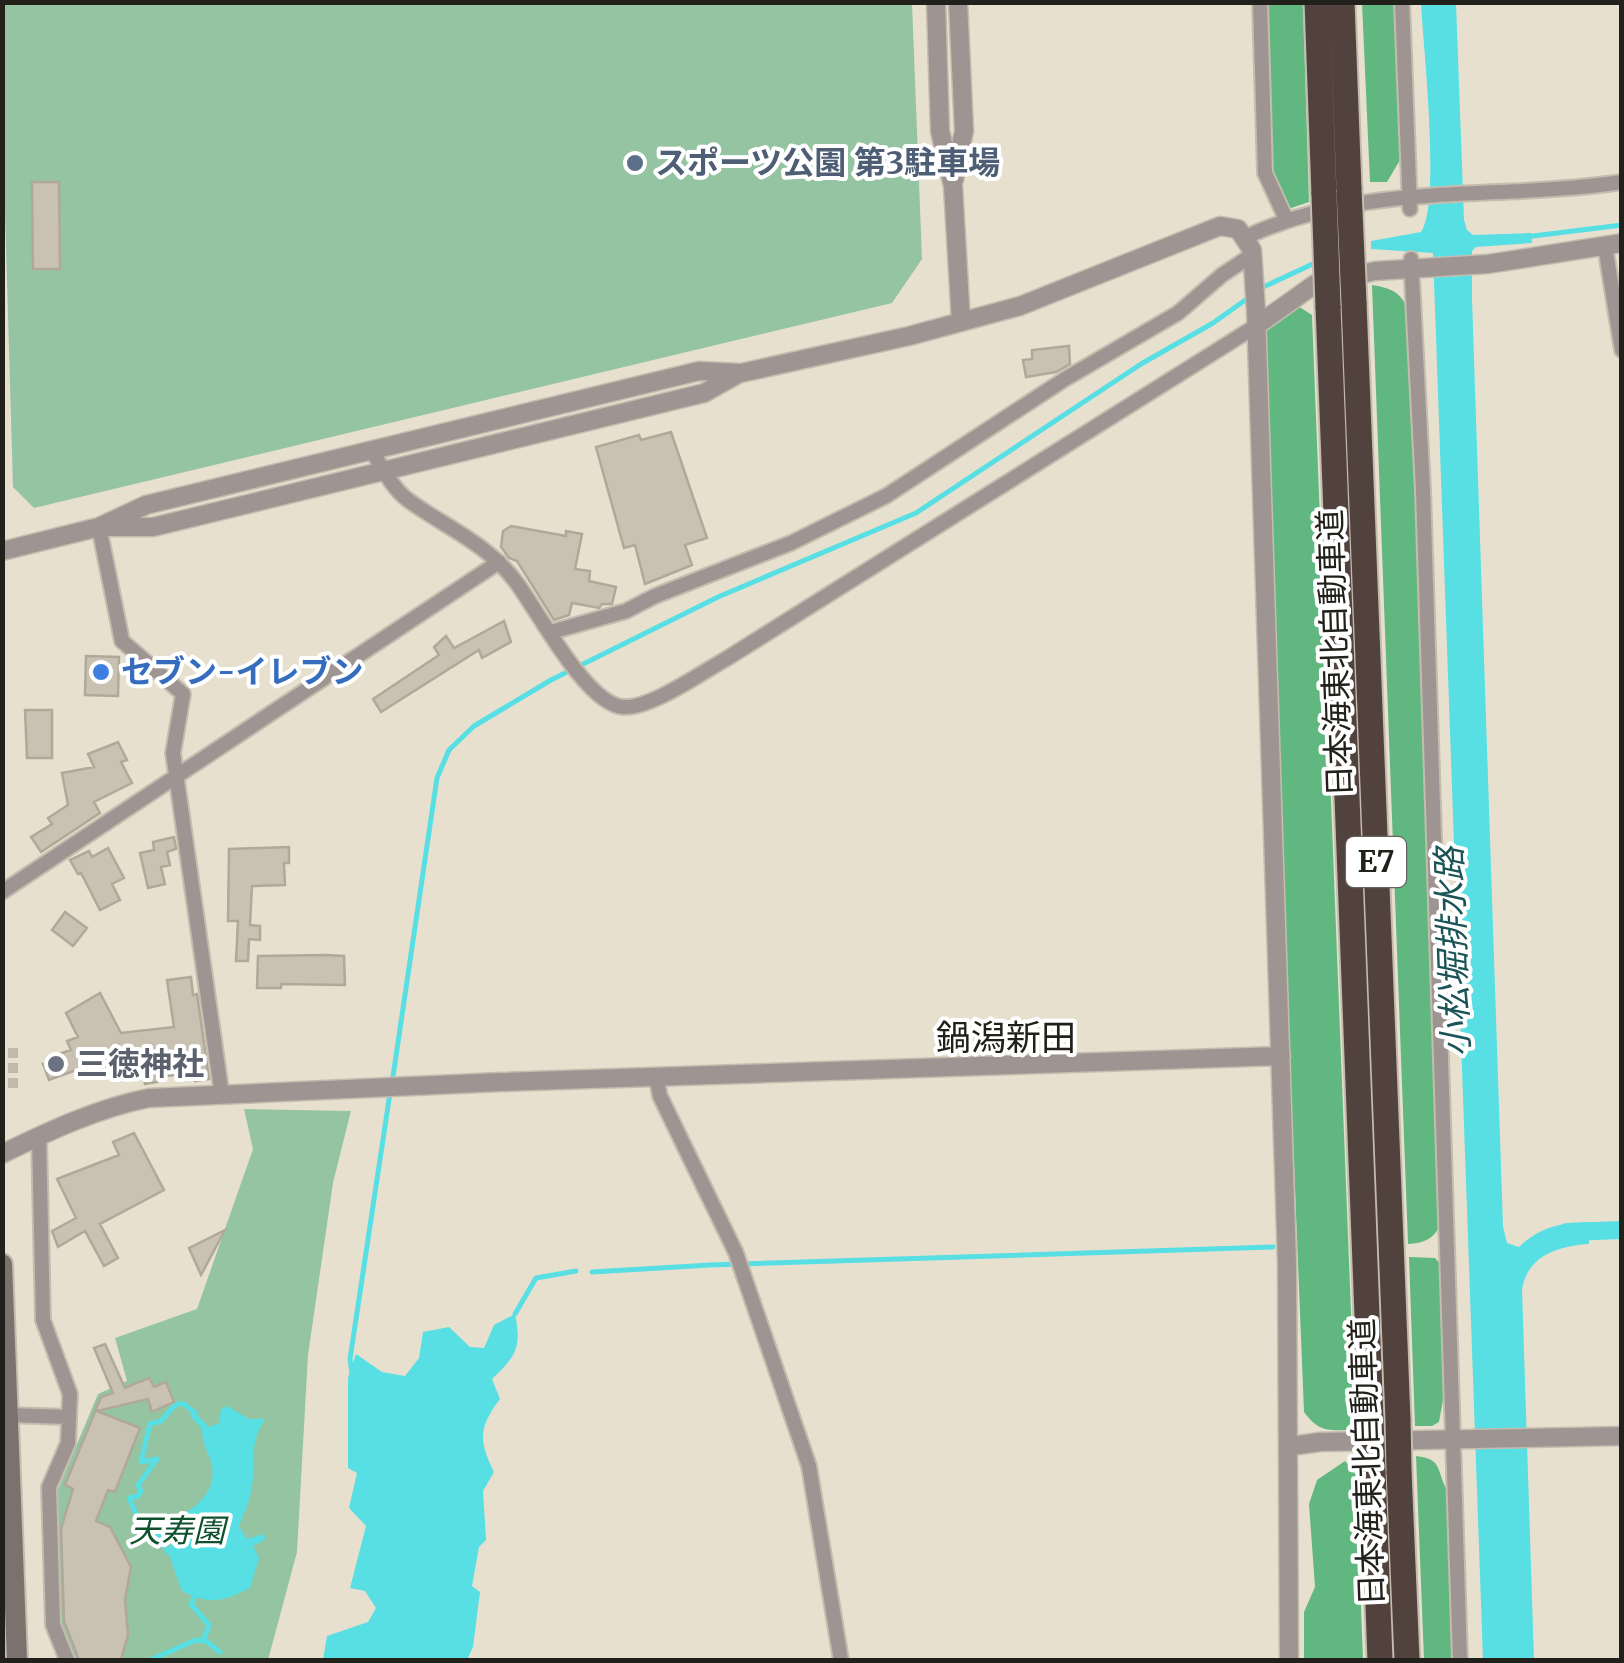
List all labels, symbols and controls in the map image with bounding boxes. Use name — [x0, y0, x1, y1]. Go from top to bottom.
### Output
place label: スポーツ公園 第3駐車場 — [655, 143, 1000, 183]
marker: スポーツ公園 第3駐車場 — [624, 152, 646, 174]
street label: 日本海東北自動車道 — [1310, 508, 1360, 798]
place label: セブン-イレブン — [121, 652, 363, 692]
marker: セブン-イレブン — [90, 661, 112, 683]
road number: E7 — [1346, 837, 1406, 887]
water label: 小松堀排水路 — [1427, 843, 1479, 1058]
district label: 鍋潟新田 — [936, 1016, 1076, 1060]
place label: 三徳神社 — [76, 1044, 204, 1084]
marker: 三徳神社 — [45, 1053, 67, 1075]
street label: 日本海東北自動車道 — [1342, 1317, 1392, 1607]
park label: 天寿園 — [129, 1511, 229, 1551]

